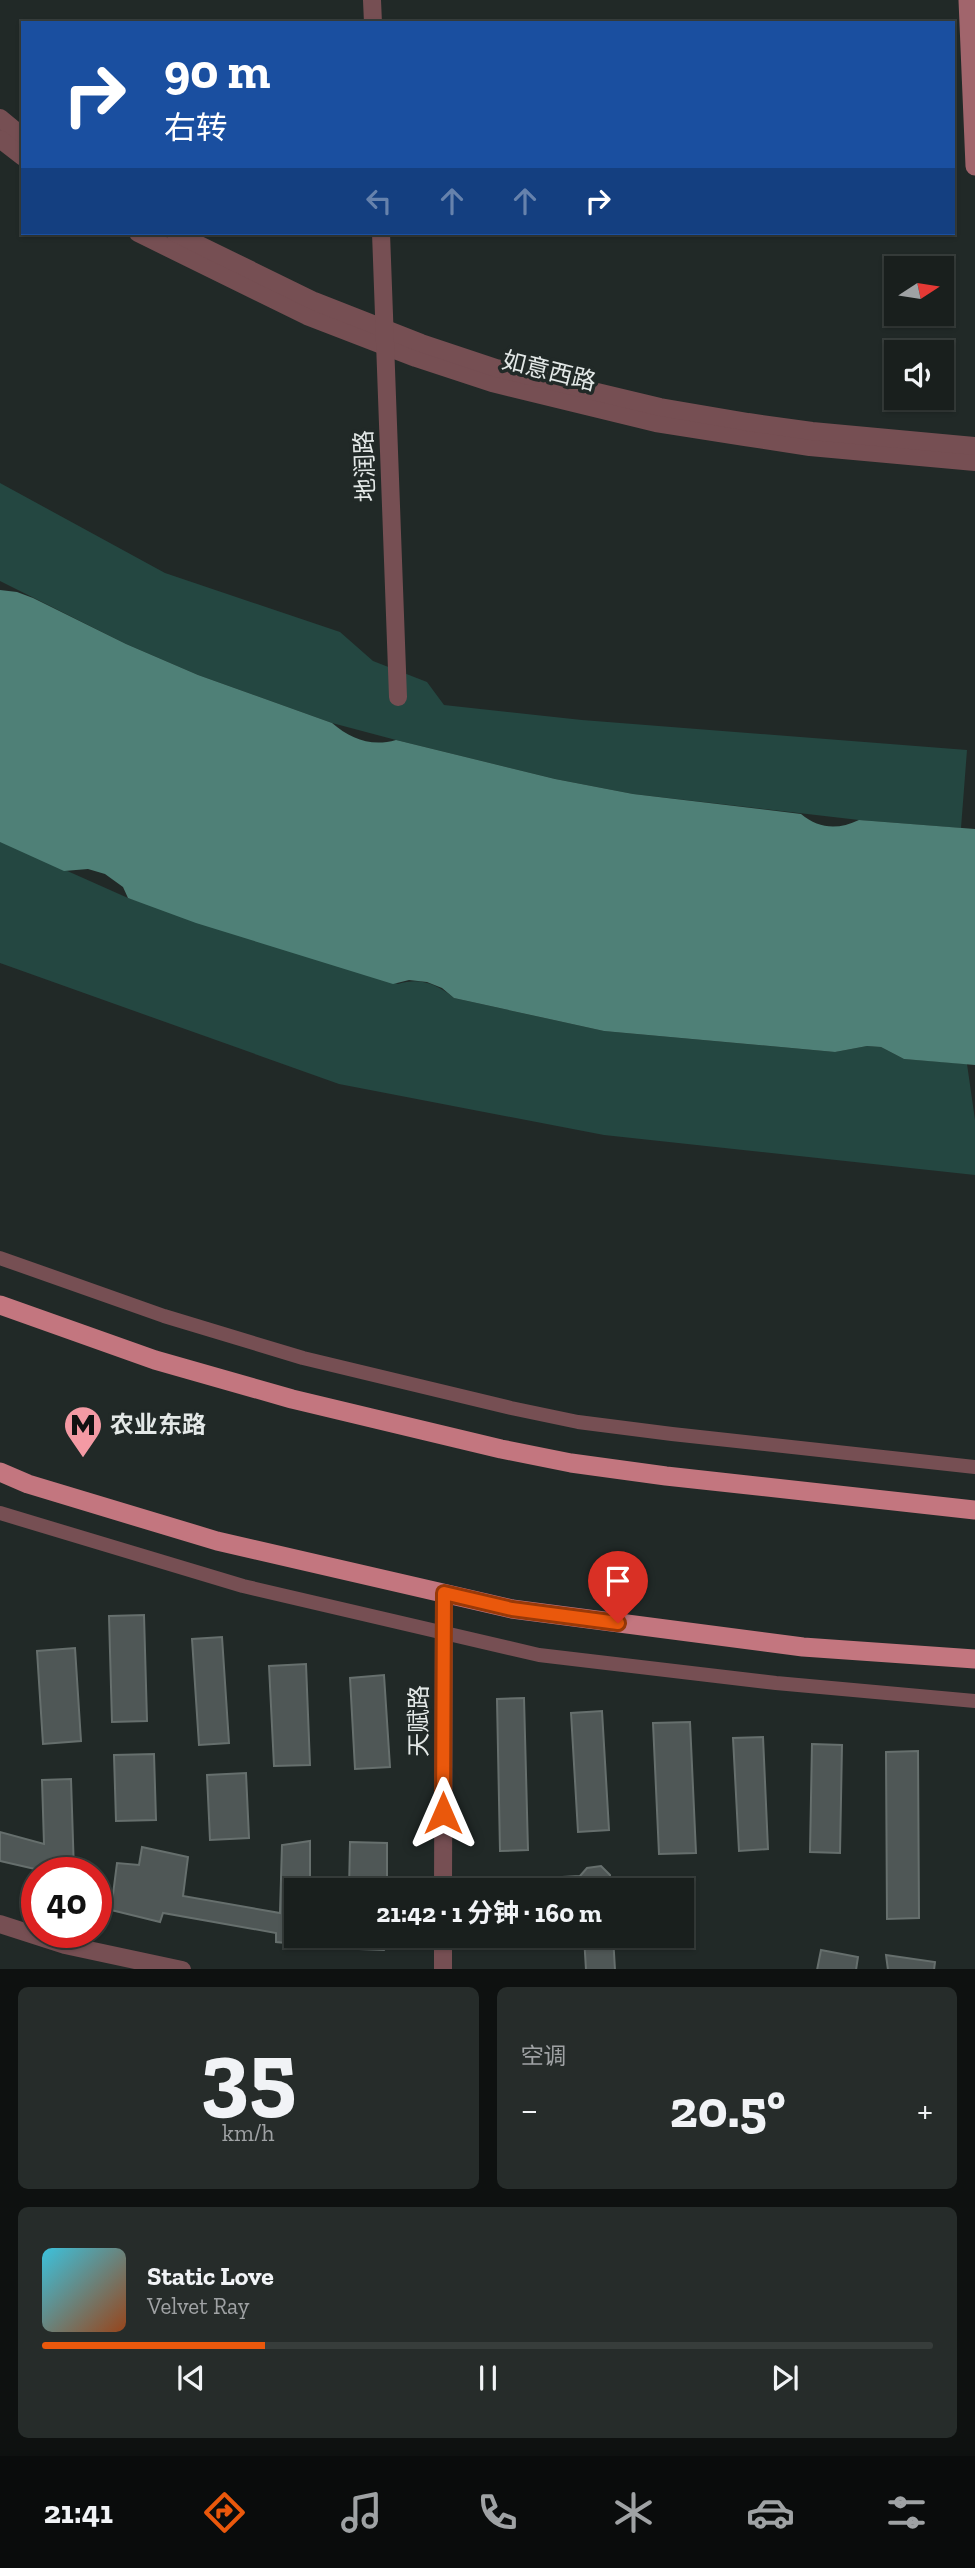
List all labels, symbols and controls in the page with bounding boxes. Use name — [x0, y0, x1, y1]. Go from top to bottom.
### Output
text: 90 m — [164, 42, 271, 101]
icon: right — [49, 49, 140, 140]
text: 右转 — [164, 109, 228, 147]
icon: left — [360, 182, 398, 220]
icon: ahead — [433, 182, 471, 220]
icon: ahead — [506, 182, 544, 220]
icon: right — [579, 182, 617, 220]
north arrow — [884, 256, 954, 326]
map controls — [884, 256, 954, 410]
button: sound — [884, 340, 954, 410]
street label: 如意西路 — [499, 345, 599, 396]
street label: 地润路 — [349, 430, 380, 503]
metro station icon: 农业东路 — [62, 1404, 104, 1459]
place label: 农业东路 — [110, 1410, 206, 1439]
pin — [588, 1551, 648, 1623]
icon: arrive — [599, 1562, 637, 1600]
street label: 天赋路 — [404, 1685, 433, 1757]
position arrow — [406, 1776, 480, 1850]
speed limit sign: 40 — [21, 1857, 112, 1948]
text: 21:42 · 1 分钟 · 160 m — [376, 1897, 602, 1929]
text: 35 — [200, 2019, 296, 2128]
text: 空调 — [521, 2042, 567, 2070]
text: 20.5° — [670, 2078, 786, 2140]
text: − — [521, 2087, 538, 2133]
text: + — [917, 2087, 933, 2133]
text: km/h — [222, 2119, 275, 2147]
text: Static Love — [147, 2260, 274, 2292]
text: Velvet Ray — [147, 2292, 249, 2320]
icon: previous — [172, 2359, 210, 2397]
icon: pause — [469, 2359, 507, 2397]
icon: next — [766, 2359, 804, 2397]
icon: directions — [200, 2488, 249, 2537]
icon: music — [337, 2488, 386, 2537]
icon: phone — [473, 2488, 522, 2537]
icon: climate — [609, 2488, 658, 2537]
icon: car — [746, 2488, 795, 2537]
icon: filters — [882, 2488, 931, 2537]
text: 21:41 — [44, 2493, 113, 2531]

